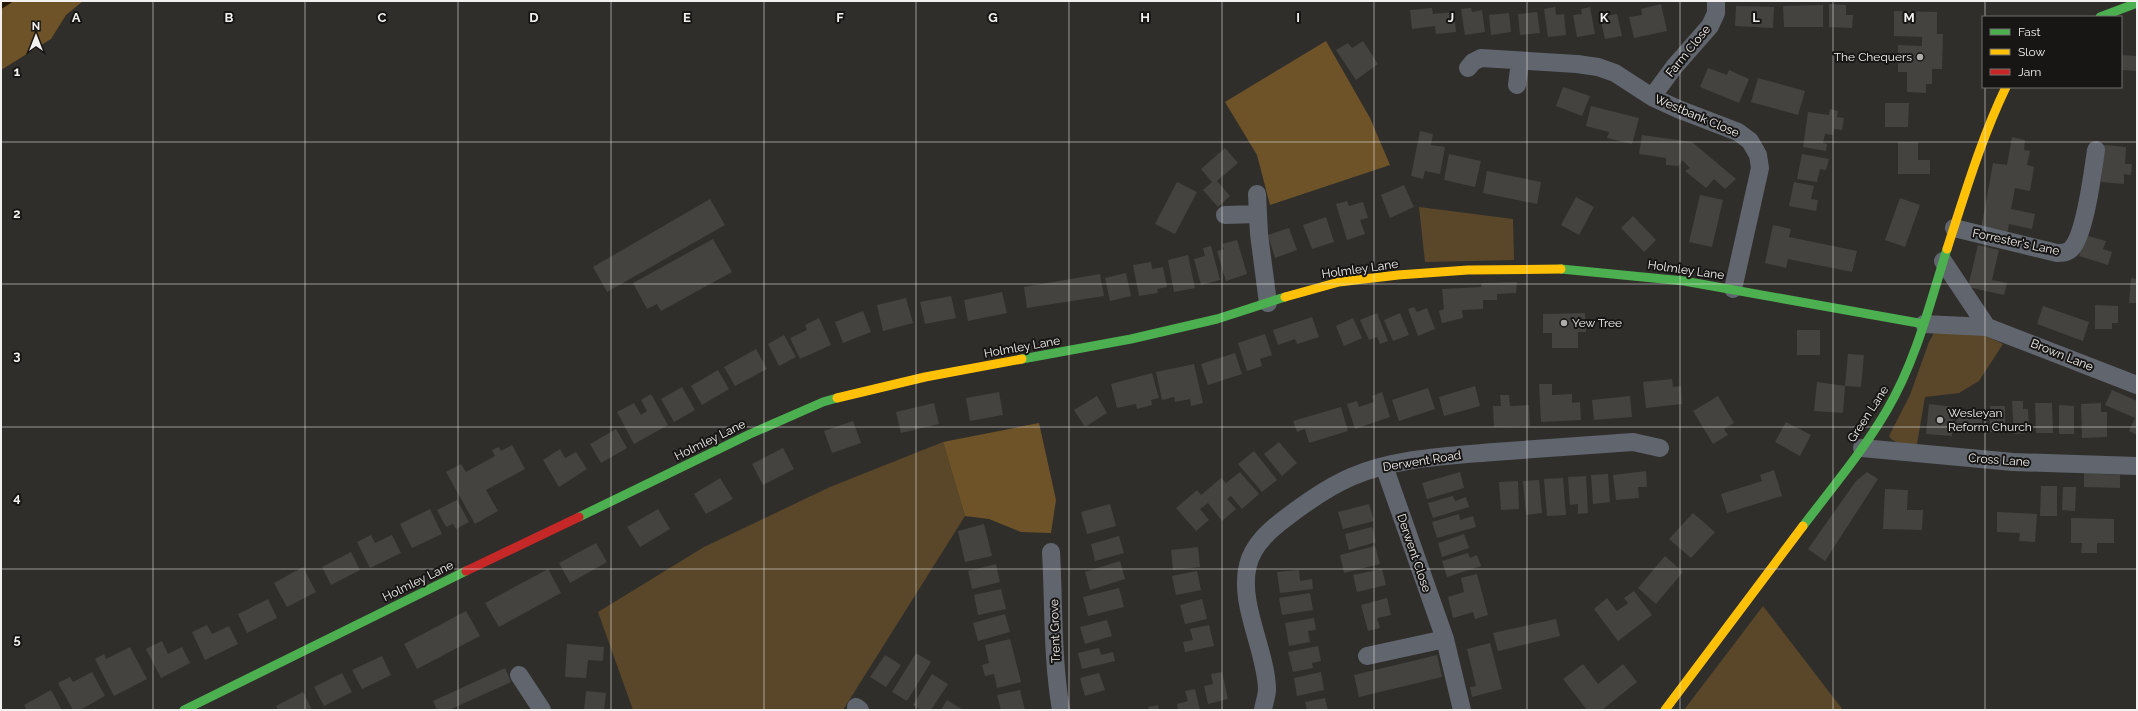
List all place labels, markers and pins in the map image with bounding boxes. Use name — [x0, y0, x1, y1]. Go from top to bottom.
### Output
place label: The Chequers — [1834, 50, 1912, 64]
marker: The Chequers — [1915, 52, 1925, 62]
place label: Yew Tree — [1572, 316, 1622, 330]
marker: Yew Tree — [1559, 318, 1569, 328]
place label: Wesleyan Reform Church — [1948, 406, 2032, 434]
marker: Wesleyan Reform Church — [1935, 415, 1945, 425]

